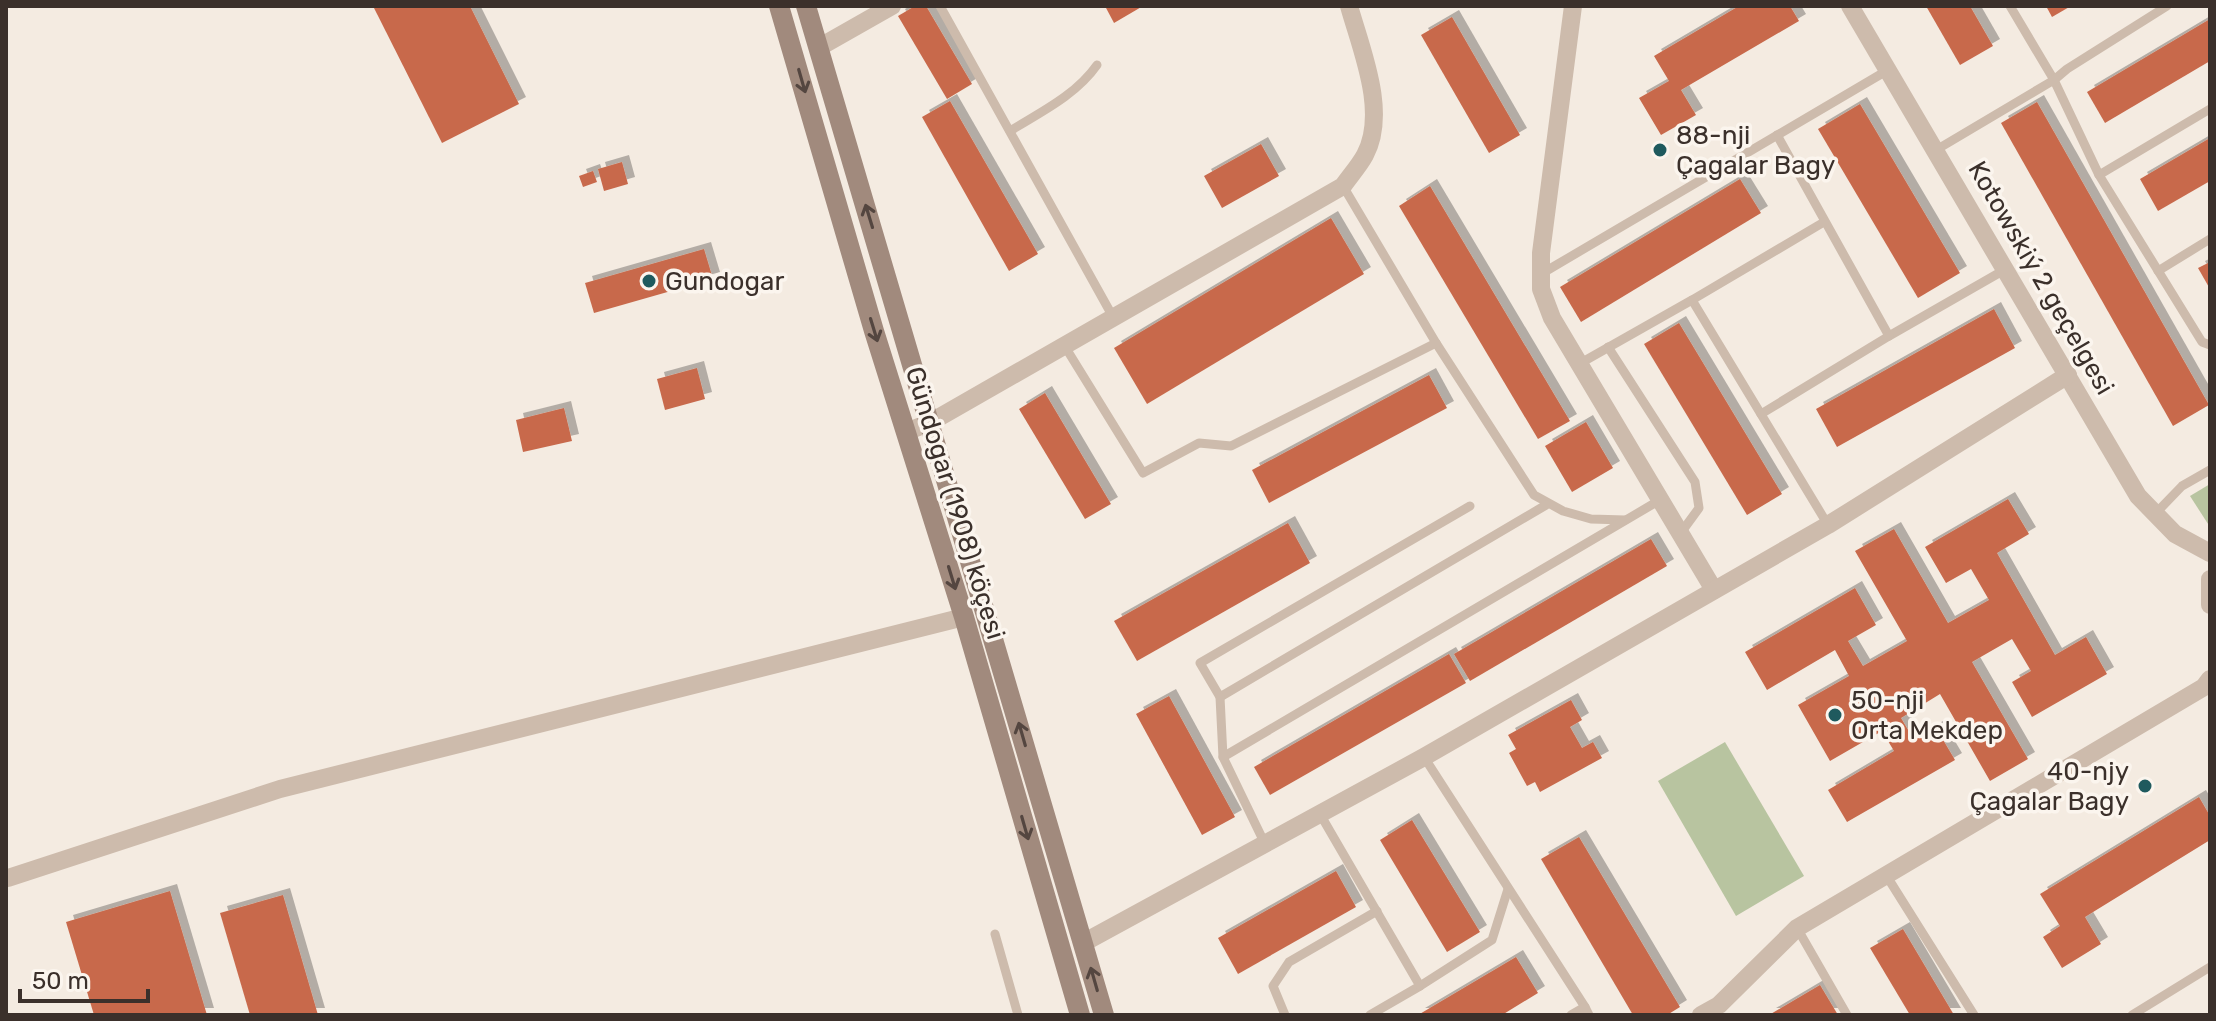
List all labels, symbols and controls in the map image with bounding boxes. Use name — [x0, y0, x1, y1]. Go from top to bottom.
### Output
one-way arrow — [795, 67, 810, 93]
place label: 88-nji Çagalar Bagy — [1676, 120, 1835, 181]
marker: 88-nji Çagalar Bagy — [1651, 141, 1669, 159]
street label: Kotowskiý 2 geçelgesi — [1961, 156, 2121, 400]
one-way arrow — [861, 204, 876, 230]
place label: Gundogar — [665, 266, 784, 297]
marker: Gundogar — [640, 272, 658, 290]
one-way arrow — [867, 317, 882, 343]
street label: Gündogar (1908) köçesi — [899, 363, 1011, 643]
one-way arrow — [945, 565, 960, 591]
place label: 50-nji Orta Mekdep — [1851, 685, 2003, 746]
marker: 50-nji Orta Mekdep — [1826, 706, 1844, 724]
one-way arrow — [1014, 721, 1029, 747]
place label: 40-njy Çagalar Bagy — [1970, 756, 2129, 817]
marker: 40-njy Çagalar Bagy — [2136, 777, 2154, 795]
one-way arrow — [1019, 814, 1034, 840]
scale bar — [20, 953, 148, 1003]
text: 50 m — [32, 967, 89, 995]
one-way arrow — [1086, 967, 1101, 993]

